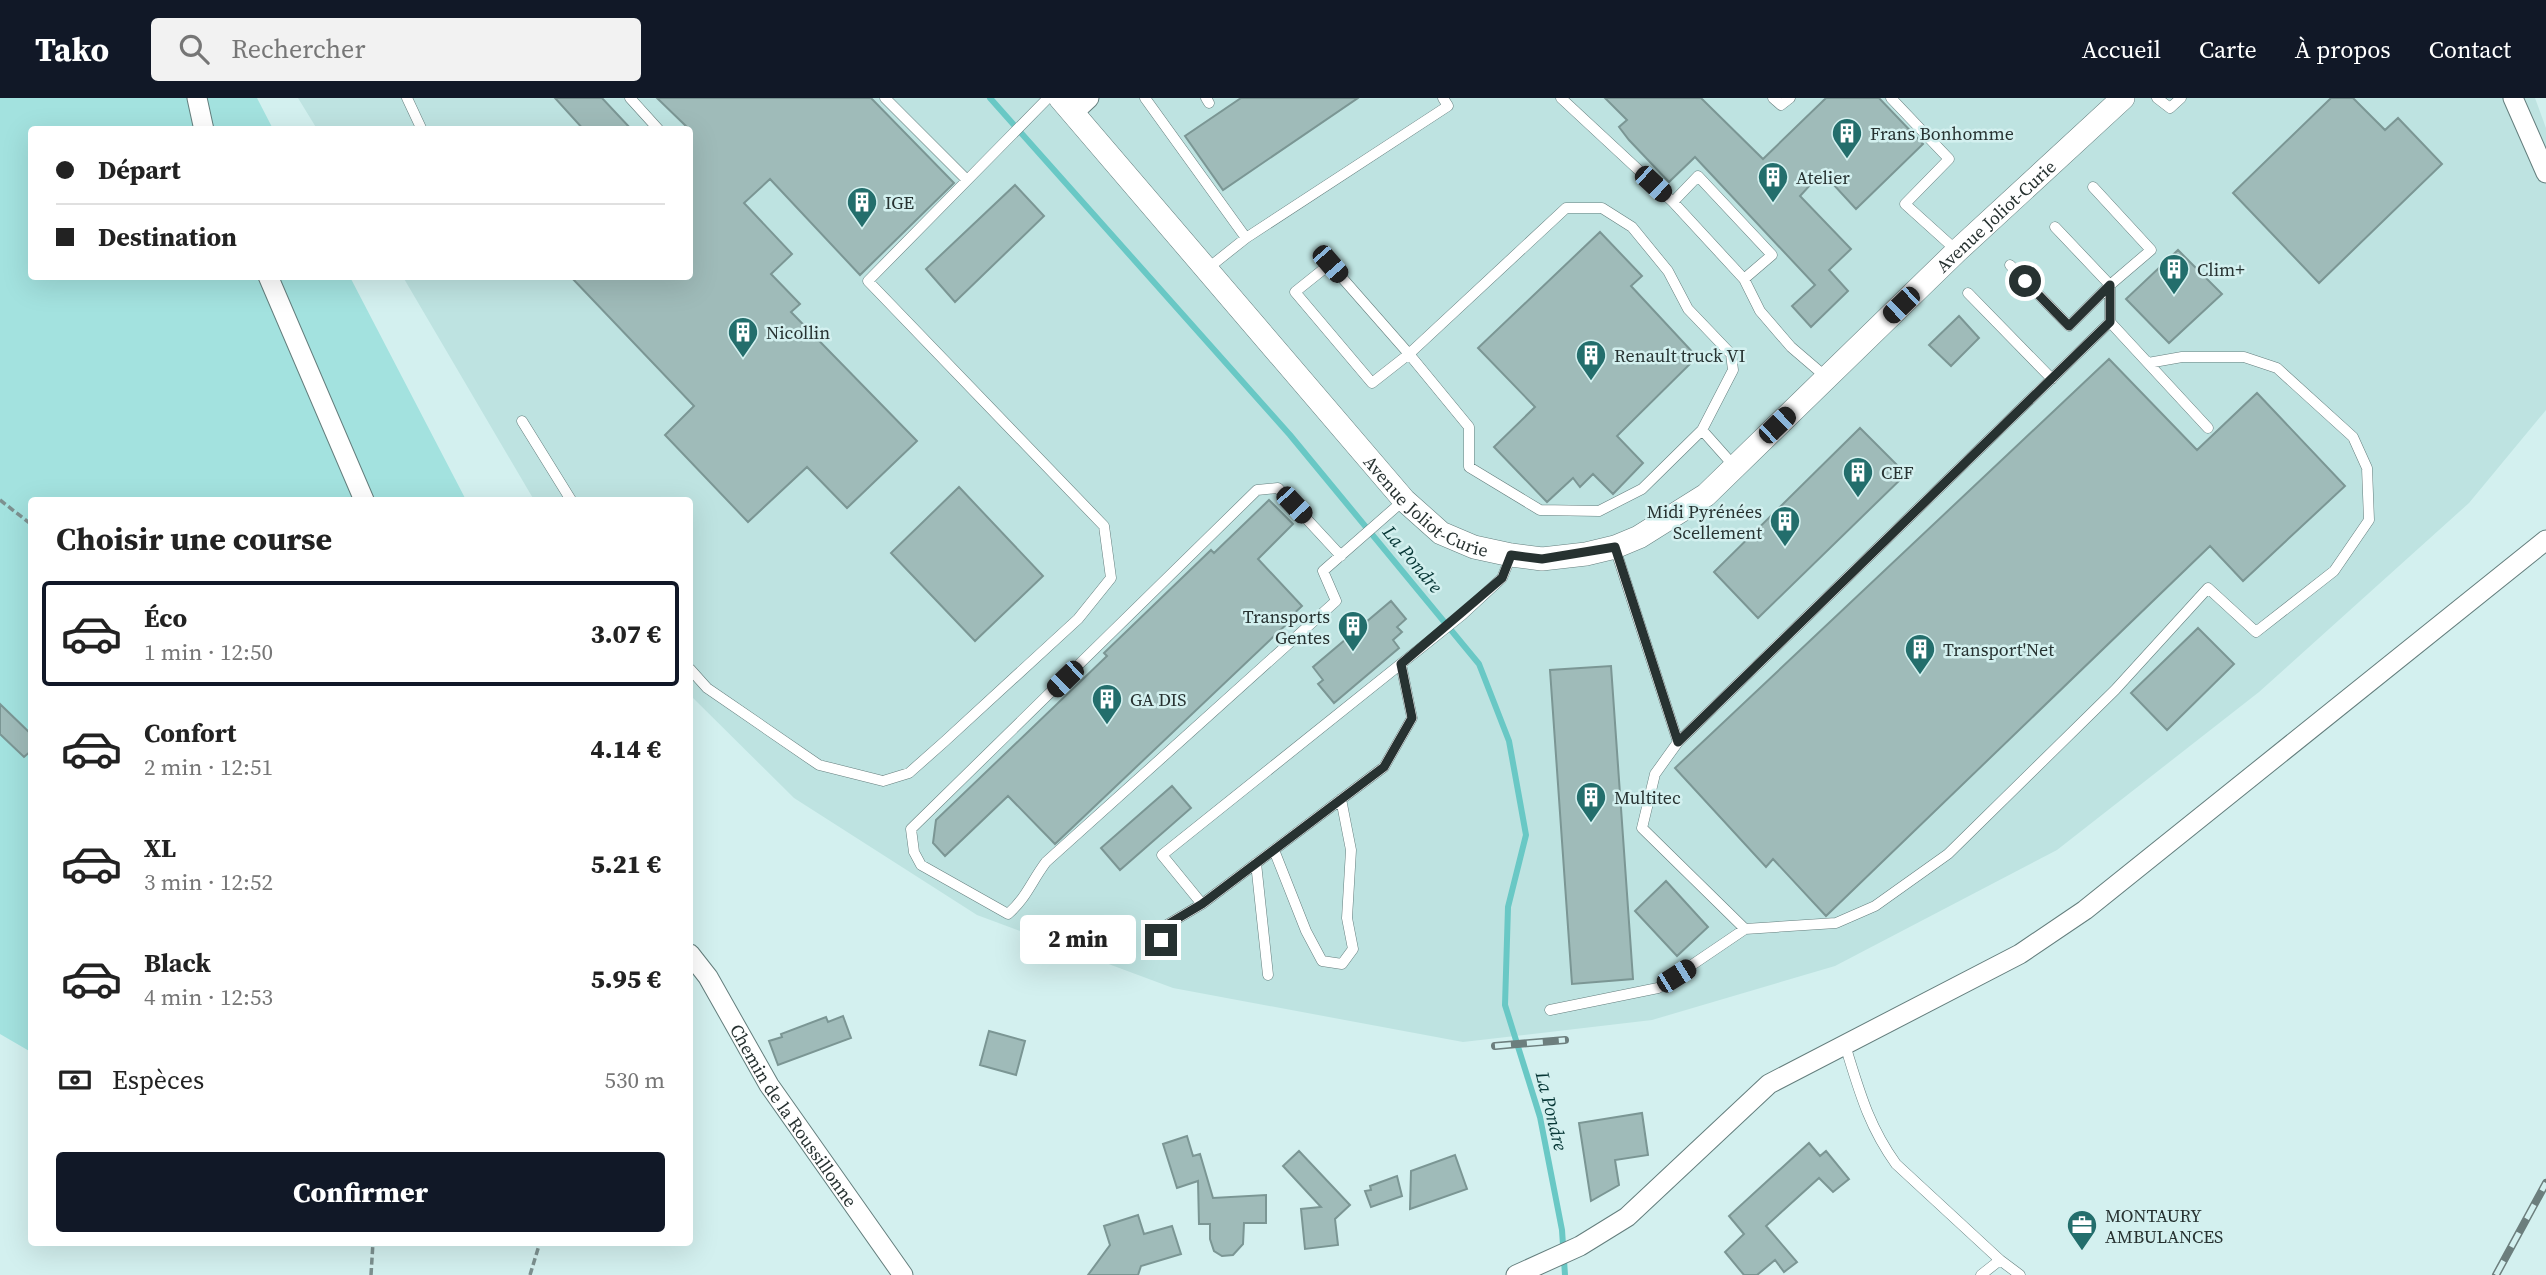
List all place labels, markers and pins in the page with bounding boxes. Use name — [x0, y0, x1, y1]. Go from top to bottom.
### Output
building icon: Frans Bonhomme — [1830, 116, 1864, 160]
place label: Frans Bonhomme — [1870, 121, 2014, 146]
building icon: Atelier — [1756, 160, 1790, 204]
place label: Atelier — [1796, 165, 1850, 190]
building icon: IGE — [845, 185, 879, 229]
place label: IGE — [885, 190, 914, 215]
building icon: Clim+ — [2157, 252, 2191, 296]
place label: Clim+ — [2197, 257, 2245, 282]
building icon: Nicollin — [726, 315, 760, 359]
place label: Nicollin — [766, 320, 830, 345]
building icon: Renault truck VI — [1574, 338, 1608, 382]
place label: Renault truck VI — [1614, 343, 1745, 368]
building icon: CEF — [1841, 455, 1875, 499]
place label: CEF — [1881, 460, 1914, 485]
place label: Midi Pyrénées Scellement — [1647, 499, 1762, 545]
building icon: Midi Pyrénées Scellement — [1768, 504, 1802, 548]
place label: Transports Gentes — [1243, 604, 1330, 650]
building icon: Transports Gentes — [1336, 609, 1370, 653]
building icon: Transport'Net — [1903, 632, 1937, 676]
place label: Transport'Net — [1943, 637, 2054, 662]
building icon: GA DIS — [1090, 682, 1124, 726]
place label: GA DIS — [1130, 687, 1186, 712]
building icon: Multitec — [1574, 780, 1608, 824]
place label: Multitec — [1614, 785, 1681, 810]
place label: MONTAURY AMBULANCES — [2105, 1203, 2223, 1249]
office icon: MONTAURY AMBULANCES — [2065, 1208, 2099, 1252]

